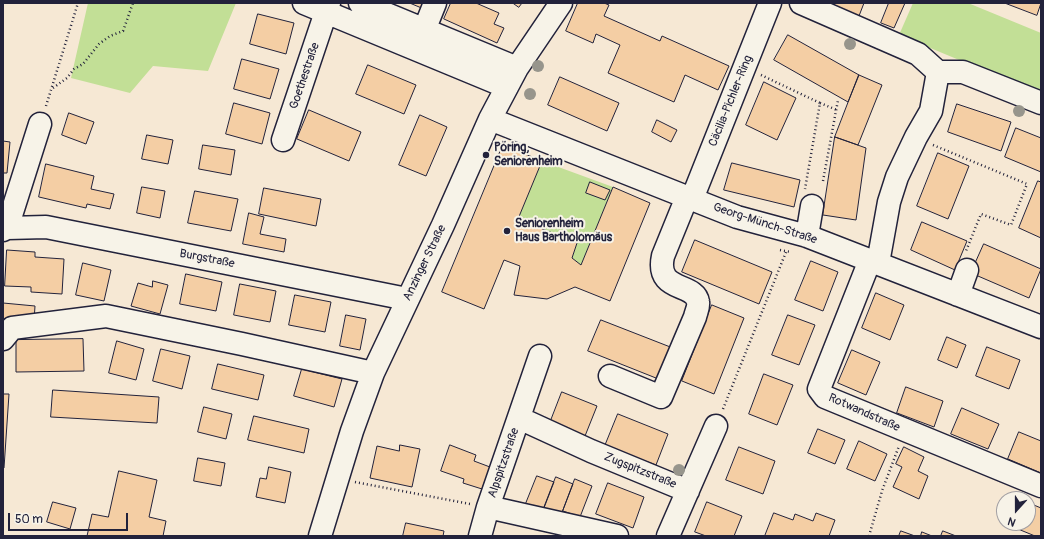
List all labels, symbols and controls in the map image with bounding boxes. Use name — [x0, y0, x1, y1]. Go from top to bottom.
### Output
street label: Goethestraße — [287, 41, 323, 111]
street label: Cäcilia-Pichler-Ring — [706, 53, 756, 149]
place label: Pöring, Seniorenheim — [494, 141, 563, 169]
marker: Pöring, Seniorenheim — [481, 150, 491, 160]
street label: Georg-Münch-Straße — [711, 200, 819, 248]
place label: Seniorenheim Haus Bartholomäus — [515, 217, 612, 245]
street label: Anzinger Straße — [400, 223, 450, 303]
marker: Seniorenheim Haus Bartholomäus — [502, 226, 512, 236]
street label: Burgstraße — [178, 247, 236, 271]
street label: Rotwandstraße — [826, 391, 902, 435]
street label: Alpspitzstraße — [485, 426, 523, 500]
street label: Zugspitzstraße — [602, 450, 678, 492]
north arrow — [996, 491, 1036, 531]
scale bar — [10, 505, 130, 531]
text: 50 m — [15, 512, 43, 527]
text: N — [1006, 514, 1018, 529]

